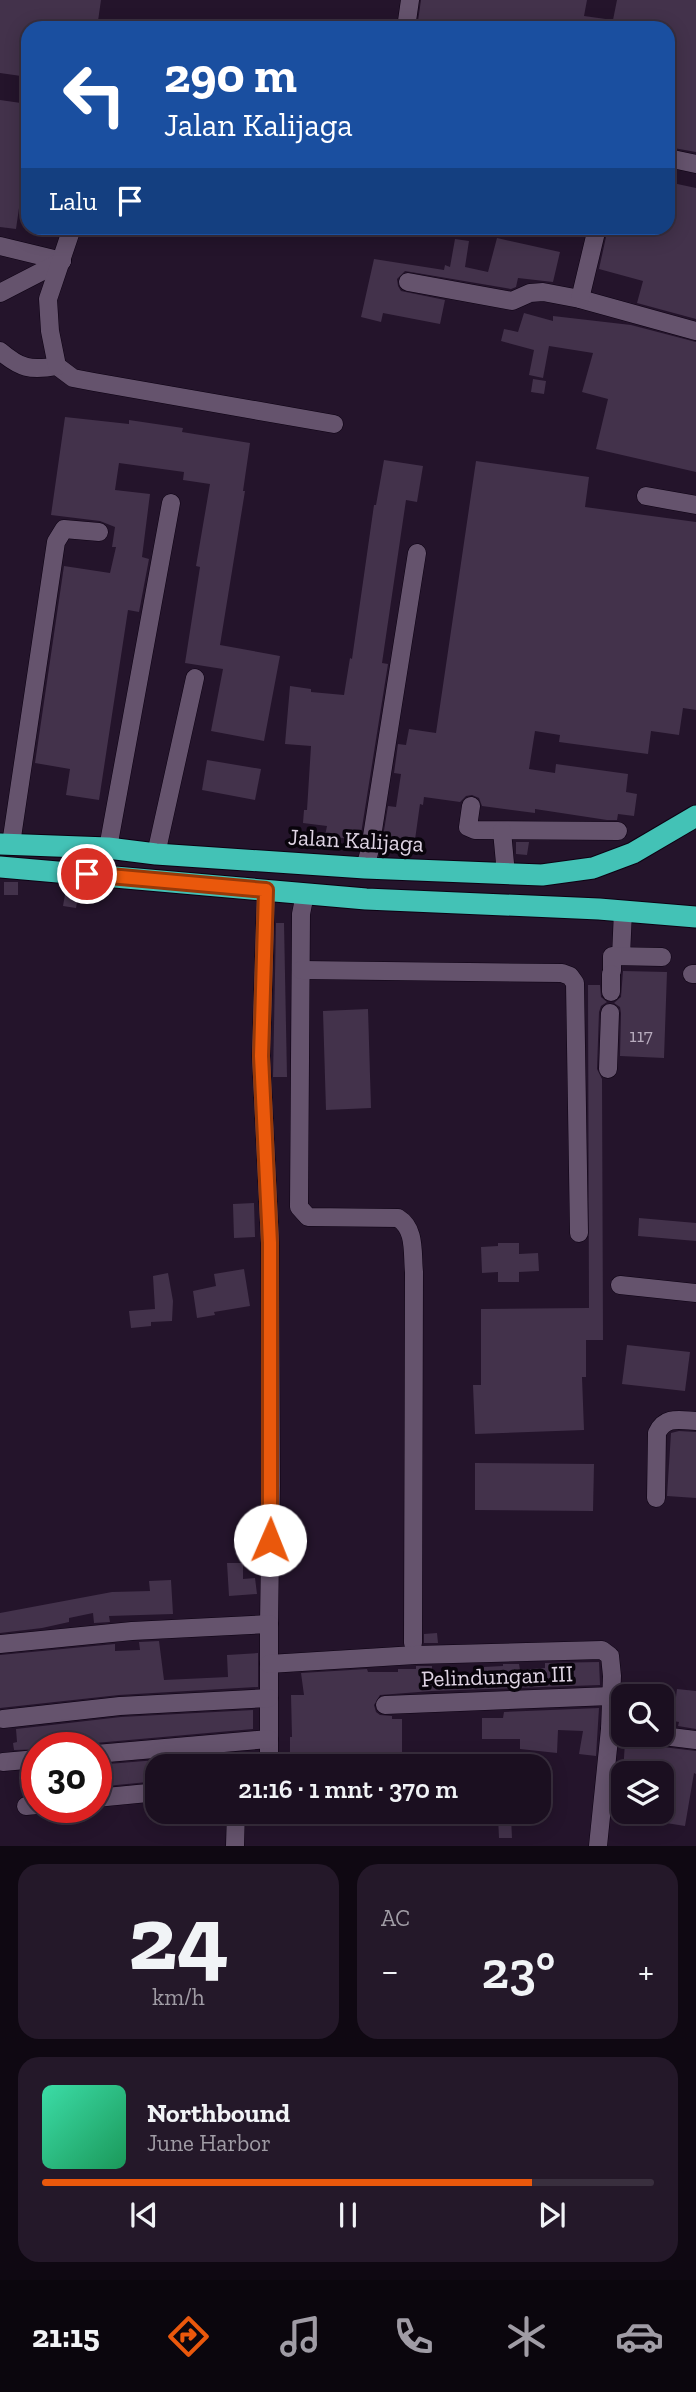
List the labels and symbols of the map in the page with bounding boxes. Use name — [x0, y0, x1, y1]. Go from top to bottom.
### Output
street label: Jalan Kalijaga — [288, 822, 424, 858]
pin — [57, 844, 117, 904]
house number: 117 — [629, 1024, 653, 1047]
position arrow — [233, 1503, 307, 1577]
street label: Pelindungan III — [420, 1659, 574, 1693]
speed limit sign: 30 — [21, 1732, 112, 1823]

